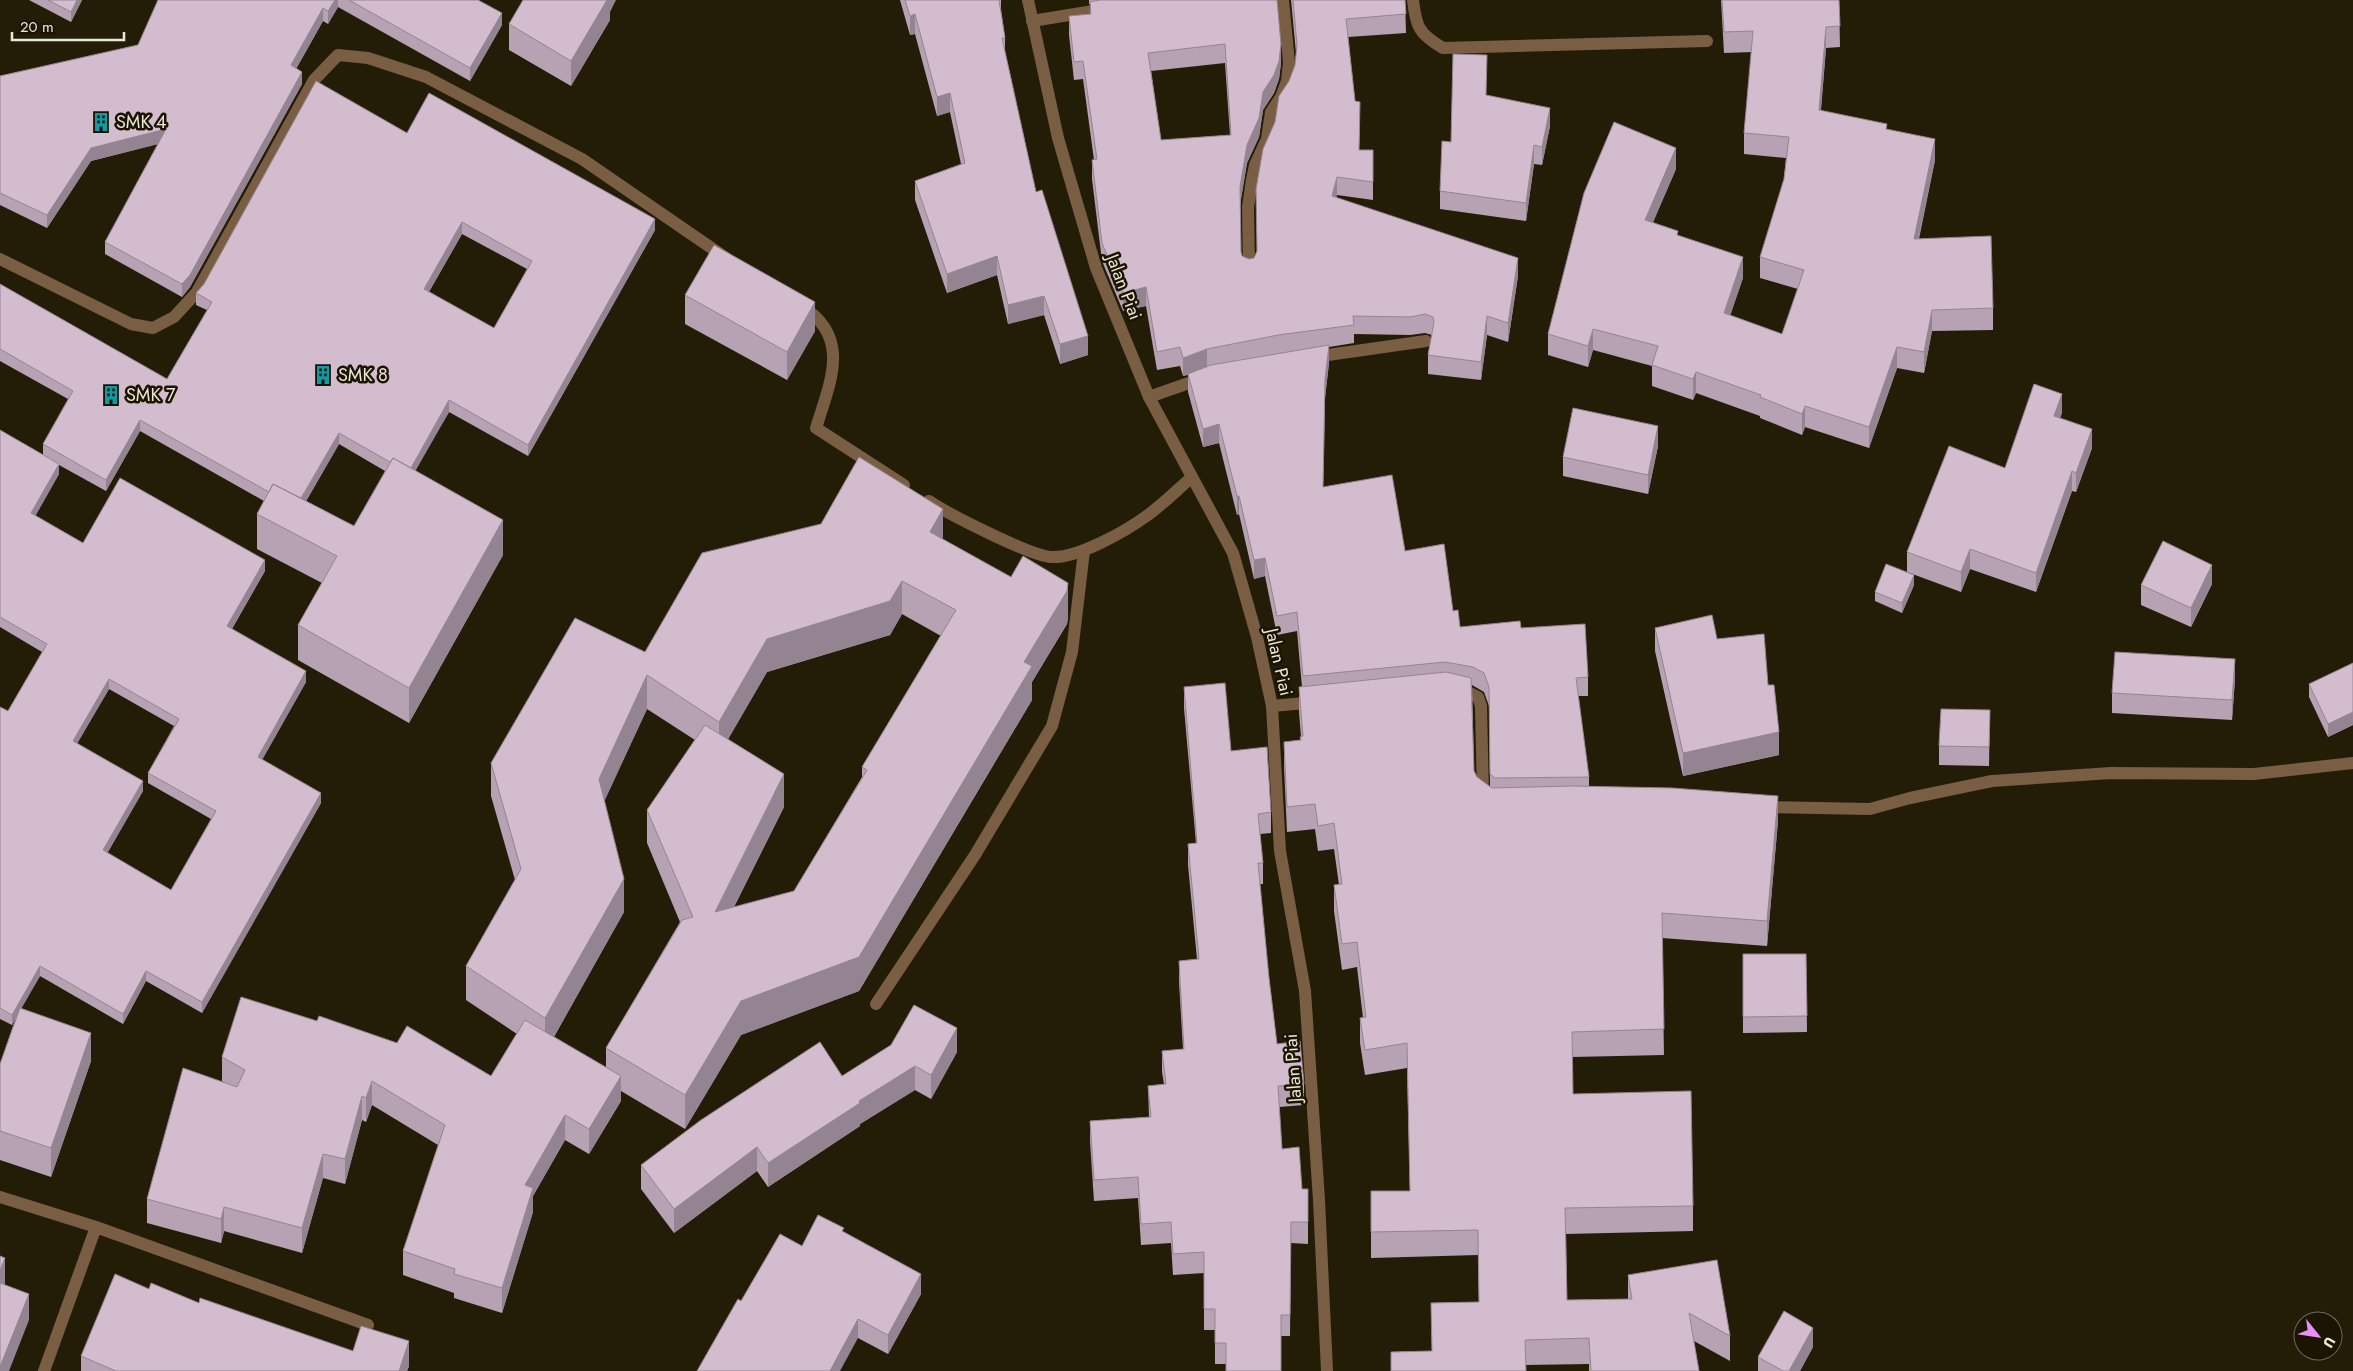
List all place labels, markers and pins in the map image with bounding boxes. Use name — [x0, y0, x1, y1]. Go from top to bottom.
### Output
place label: SMK 4 — [116, 109, 167, 135]
building icon: SMK 4 — [90, 111, 112, 133]
place label: SMK 8 — [338, 362, 388, 388]
building icon: SMK 8 — [312, 364, 334, 386]
place label: SMK 7 — [126, 382, 176, 408]
building icon: SMK 7 — [100, 384, 122, 406]

